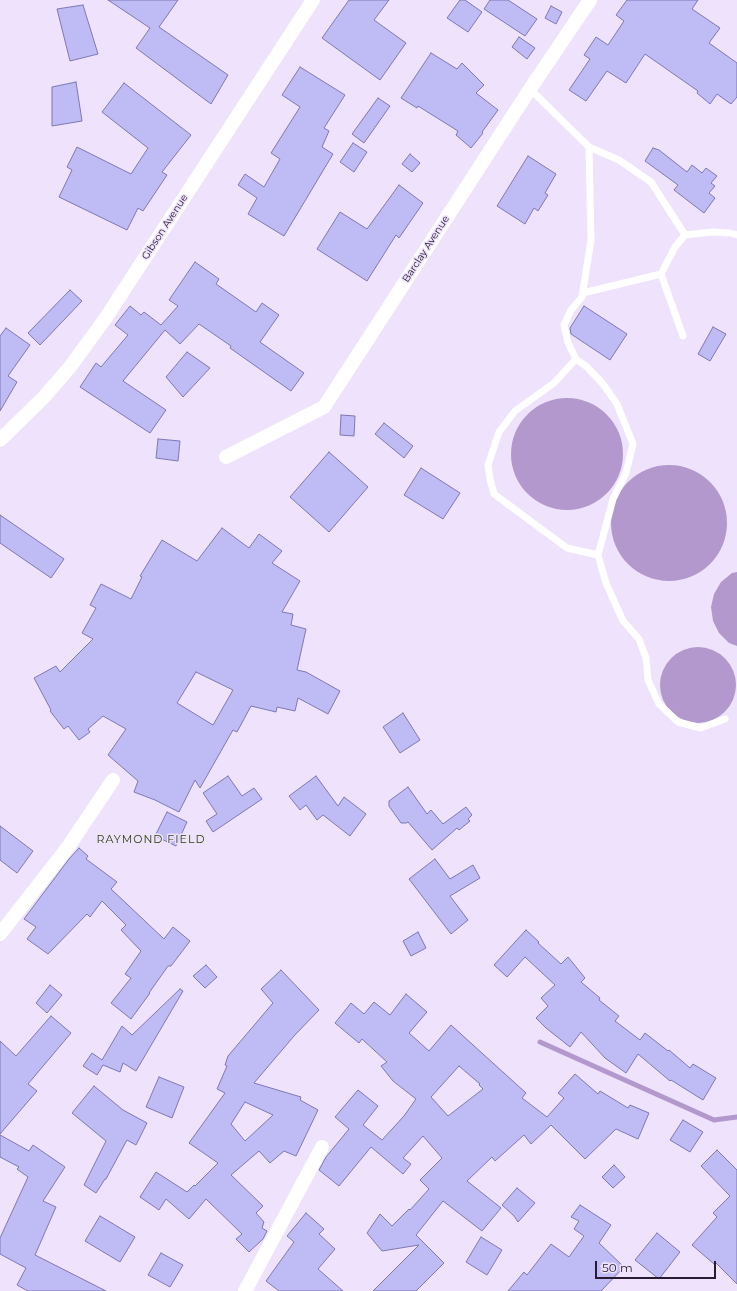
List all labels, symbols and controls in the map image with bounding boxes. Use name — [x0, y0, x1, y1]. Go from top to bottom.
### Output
street label: Gibson Avenue — [139, 192, 191, 262]
street label: Barclay Avenue — [400, 213, 452, 285]
district label: RAYMOND FIELD — [97, 833, 205, 847]
scale bar — [597, 1253, 718, 1279]
text: 50 m — [602, 1260, 633, 1275]

